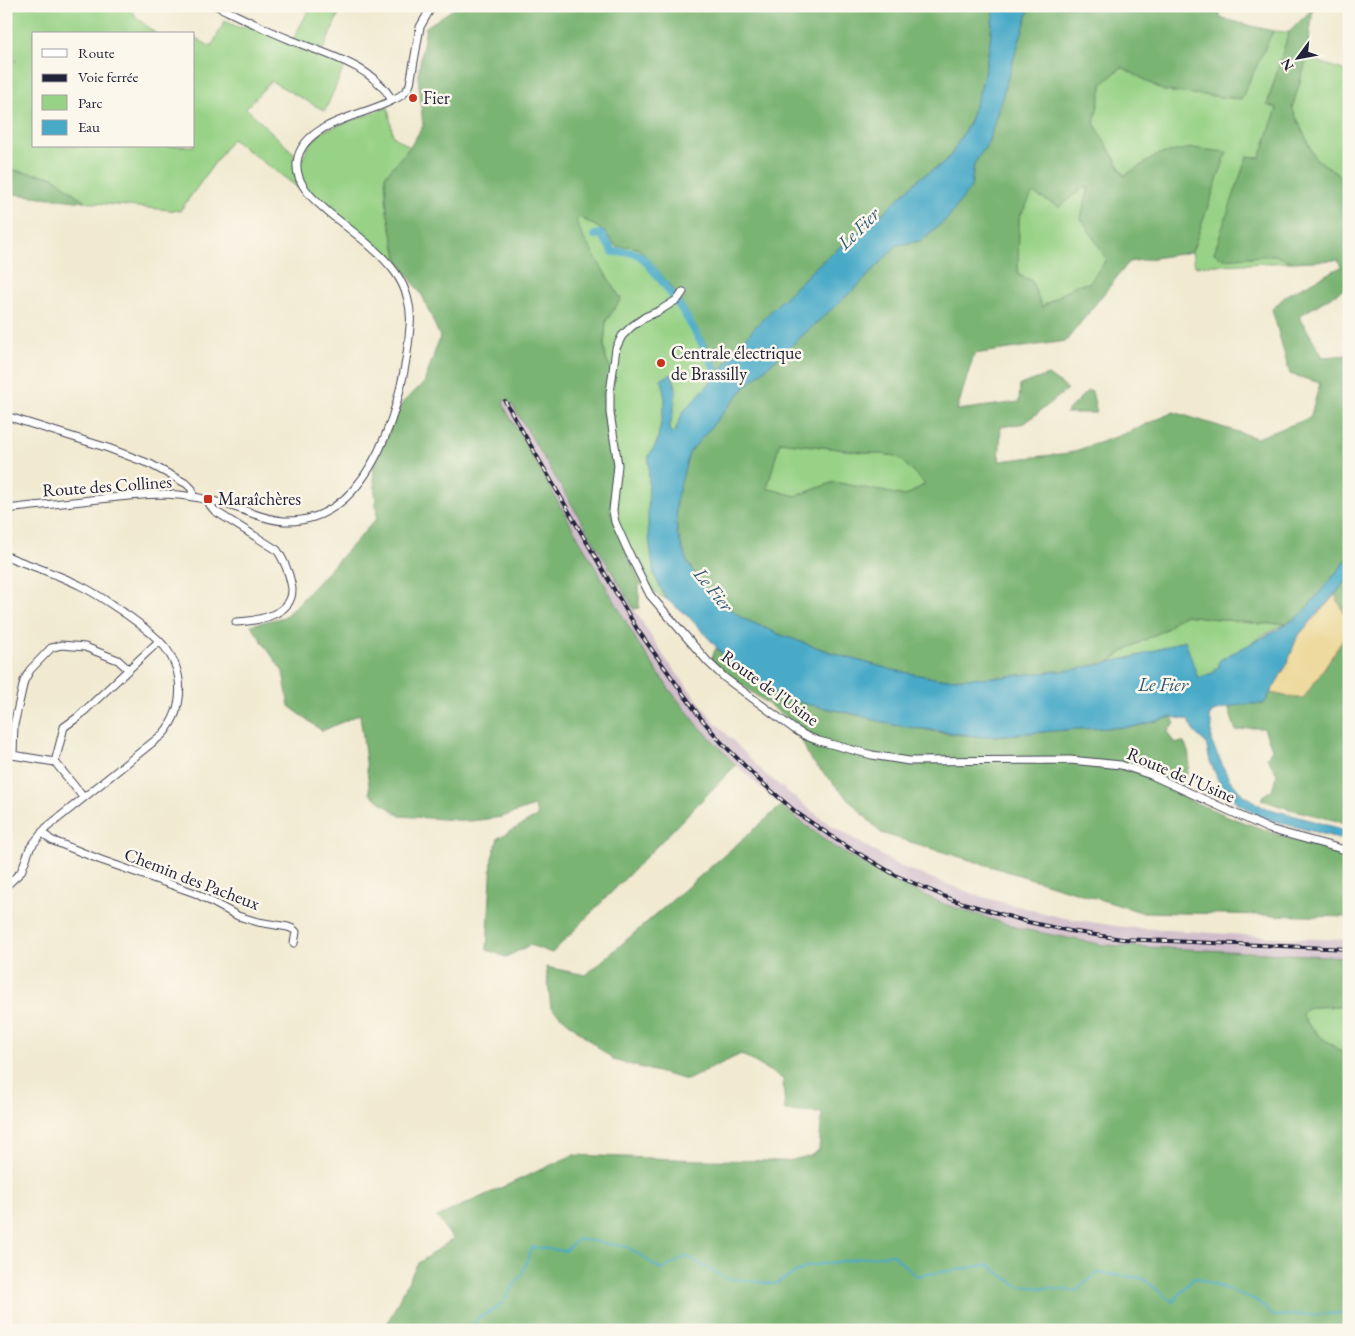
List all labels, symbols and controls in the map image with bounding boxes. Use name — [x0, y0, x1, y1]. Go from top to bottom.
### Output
legend — [32, 32, 195, 148]
north arrow — [1272, 32, 1322, 82]
text: Route — [78, 43, 115, 62]
text: N — [1276, 55, 1298, 74]
text: Voie ferrée — [78, 67, 138, 86]
place label: Fier — [423, 86, 450, 109]
marker: Fier — [407, 92, 419, 104]
text: Parc — [78, 93, 103, 112]
text: Eau — [78, 117, 100, 136]
water label: Le Fier — [831, 201, 885, 256]
place label: Centrale électrique de Brassilly — [671, 341, 802, 385]
marker: Centrale électrique de Brassilly — [655, 357, 667, 369]
street label: Route des Collines — [41, 469, 173, 502]
place label: Maraîchères — [218, 487, 301, 510]
marker: Maraîchères — [202, 493, 214, 505]
water label: Le Fier — [688, 561, 740, 617]
street label: Route de l'Usine — [717, 644, 824, 731]
water label: Le Fier — [1137, 672, 1189, 697]
street label: Route de l'Usine — [1124, 741, 1239, 808]
street label: Chemin des Pacheux — [121, 842, 263, 915]

